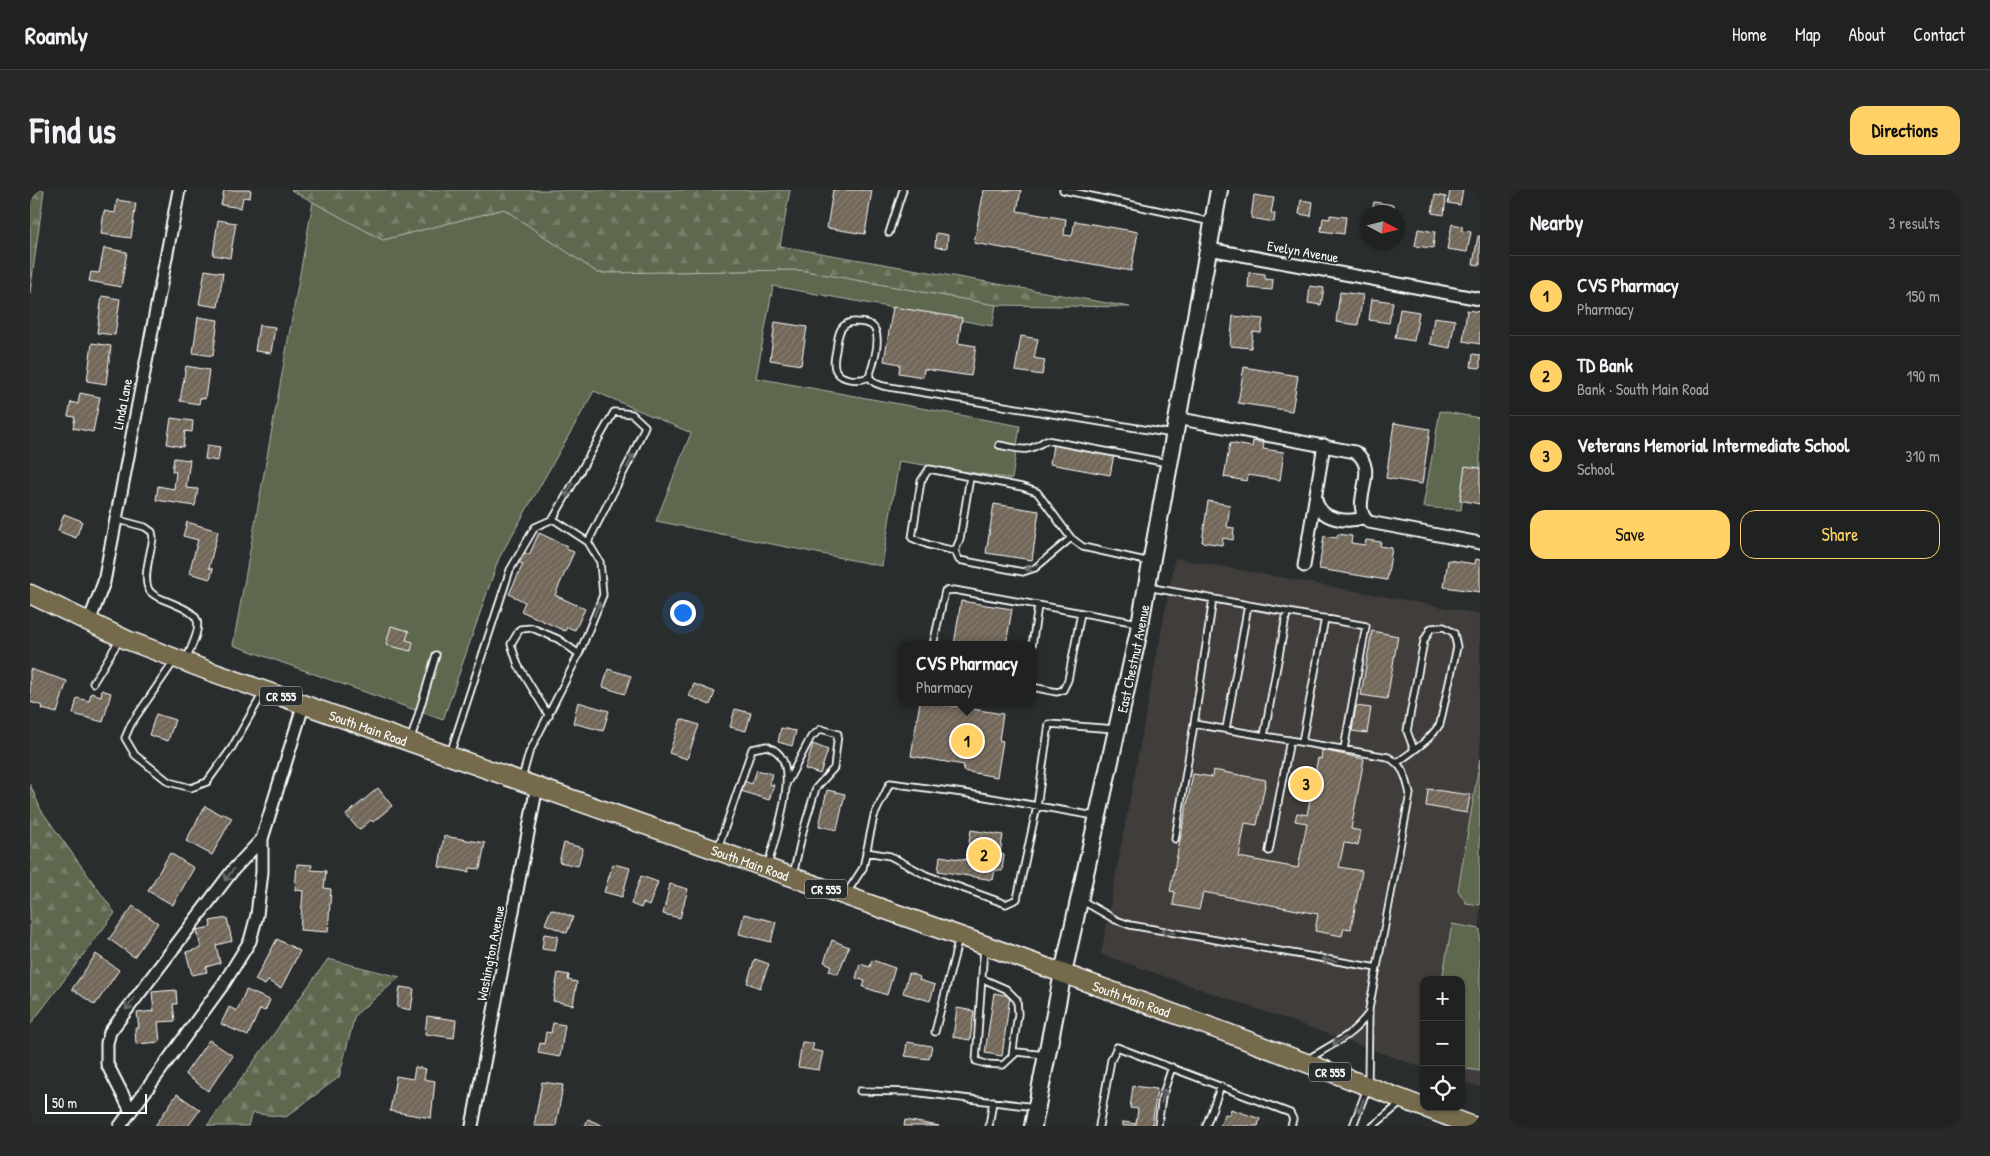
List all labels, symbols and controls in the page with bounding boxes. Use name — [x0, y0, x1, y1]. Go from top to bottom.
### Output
text: Roamly — [25, 19, 88, 51]
text: Home — [1732, 22, 1767, 47]
text: Map — [1795, 22, 1820, 47]
text: About — [1848, 22, 1885, 47]
text: Contact — [1913, 22, 1965, 47]
button: Directions — [1850, 106, 1960, 155]
text: Find us — [30, 107, 116, 154]
north arrow — [1360, 205, 1405, 250]
text: Nearby — [1530, 208, 1583, 237]
text: 3 results — [1888, 212, 1940, 234]
street label: Evelyn Avenue — [1266, 235, 1341, 268]
text: CVS Pharmacy — [1577, 272, 1679, 298]
text: 1 — [1543, 285, 1549, 307]
text: 150 m — [1906, 285, 1940, 307]
text: Pharmacy — [1577, 298, 1634, 320]
text: TD Bank — [1577, 352, 1633, 378]
text: 2 — [1542, 365, 1550, 387]
text: 190 m — [1907, 365, 1940, 387]
street label: Linda Lane — [108, 377, 136, 431]
text: Bank · South Main Road — [1577, 378, 1708, 400]
text: Veterans Memorial Intermediate School — [1577, 432, 1849, 458]
text: 3 — [1542, 445, 1550, 467]
text: 310 m — [1905, 445, 1940, 467]
one-way arrow — [625, 453, 635, 468]
text: School — [1577, 458, 1614, 480]
one-way arrow — [564, 482, 574, 497]
button: Save — [1530, 510, 1730, 559]
button: Share — [1740, 510, 1940, 559]
one-way arrow — [1025, 563, 1040, 573]
your location — [670, 600, 696, 626]
one-way arrow — [593, 602, 603, 617]
street label: East Chestnut Avenue — [1112, 602, 1153, 714]
popup — [898, 641, 1036, 706]
text: CVS Pharmacy — [916, 650, 1018, 676]
text: Pharmacy — [916, 676, 973, 698]
road number: CR 555 — [260, 686, 302, 706]
street label: South Main Road — [327, 705, 410, 750]
pin: 1 — [951, 722, 983, 760]
pin: 3 — [1290, 765, 1322, 803]
pin: 2 — [968, 836, 1000, 874]
street label: South Main Road — [709, 840, 792, 885]
one-way arrow — [223, 868, 234, 881]
road number: CR 555 — [805, 880, 847, 899]
street label: Washington Avenue — [471, 903, 510, 1002]
one-way arrow — [1161, 927, 1177, 937]
one-way arrow — [1321, 954, 1337, 964]
street label: South Main Road — [1090, 976, 1174, 1021]
map controls — [1420, 976, 1465, 1111]
button: + — [1420, 976, 1465, 1021]
one-way arrow — [125, 997, 136, 1010]
button: − — [1420, 1021, 1465, 1066]
one-way arrow — [1333, 1036, 1347, 1046]
road number: CR 555 — [1309, 1062, 1351, 1082]
button: locate — [1420, 1066, 1465, 1111]
one-way arrow — [1159, 1089, 1168, 1105]
scale bar — [45, 1091, 148, 1114]
text: 50 m — [52, 1093, 77, 1112]
one-way arrow — [1356, 1098, 1365, 1113]

